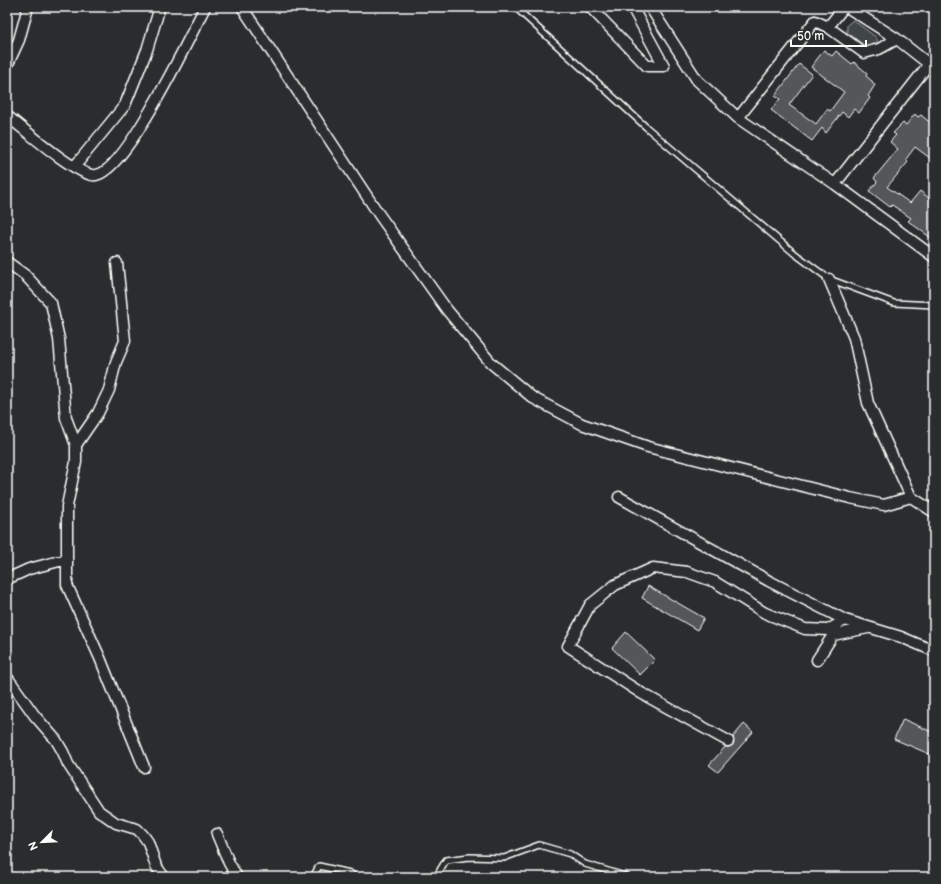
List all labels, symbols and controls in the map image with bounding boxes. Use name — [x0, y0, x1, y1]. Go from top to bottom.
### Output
scale bar — [791, 22, 866, 48]
text: 50 m — [797, 29, 824, 44]
north arrow — [22, 822, 62, 862]
text: N — [26, 839, 41, 852]

